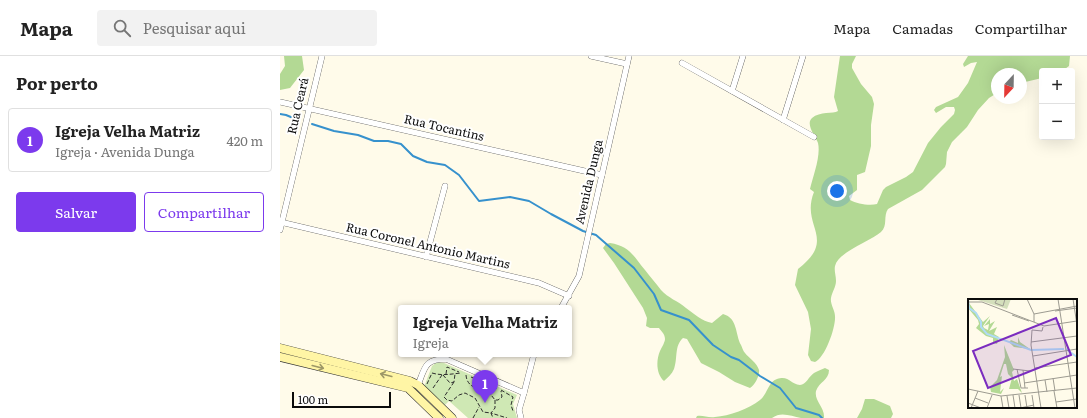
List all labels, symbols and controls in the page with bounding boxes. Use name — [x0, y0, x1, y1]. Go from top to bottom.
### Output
search box — [97, 10, 377, 46]
text: Mapa — [20, 14, 73, 42]
text: Pesquisar aqui — [143, 16, 246, 39]
icon: search — [111, 17, 133, 39]
text: Mapa — [833, 18, 870, 38]
text: Camadas — [892, 18, 953, 38]
text: Compartilhar — [975, 18, 1067, 38]
north arrow — [991, 68, 1027, 104]
map controls — [1039, 68, 1075, 140]
button: + — [1039, 68, 1075, 104]
text: Por perto — [16, 70, 98, 95]
street label: Rua Ceará — [282, 75, 312, 136]
button: − — [1039, 104, 1075, 140]
street label: Rua Tocantins — [402, 109, 487, 145]
text: Igreja Velha Matriz — [55, 119, 200, 142]
text: 1 — [27, 131, 33, 150]
text: 420 m — [227, 131, 263, 150]
street label: Avenida Dunga — [570, 137, 607, 226]
text: Igreja · Avenida Dunga — [55, 142, 195, 161]
your location — [827, 181, 847, 201]
button: Salvar — [16, 192, 136, 232]
button: Compartilhar — [144, 192, 264, 232]
street label: Rua Coronel Antonio Martins — [344, 217, 513, 273]
inset map — [968, 299, 1077, 408]
popup — [398, 305, 572, 357]
text: Igreja Velha Matriz — [413, 310, 557, 333]
text: Igreja — [413, 333, 449, 352]
one-way arrow — [311, 363, 324, 371]
one-way arrow — [380, 370, 393, 378]
pin: 1 — [472, 370, 498, 403]
scale bar — [292, 390, 391, 409]
text: 100 m — [298, 391, 328, 407]

